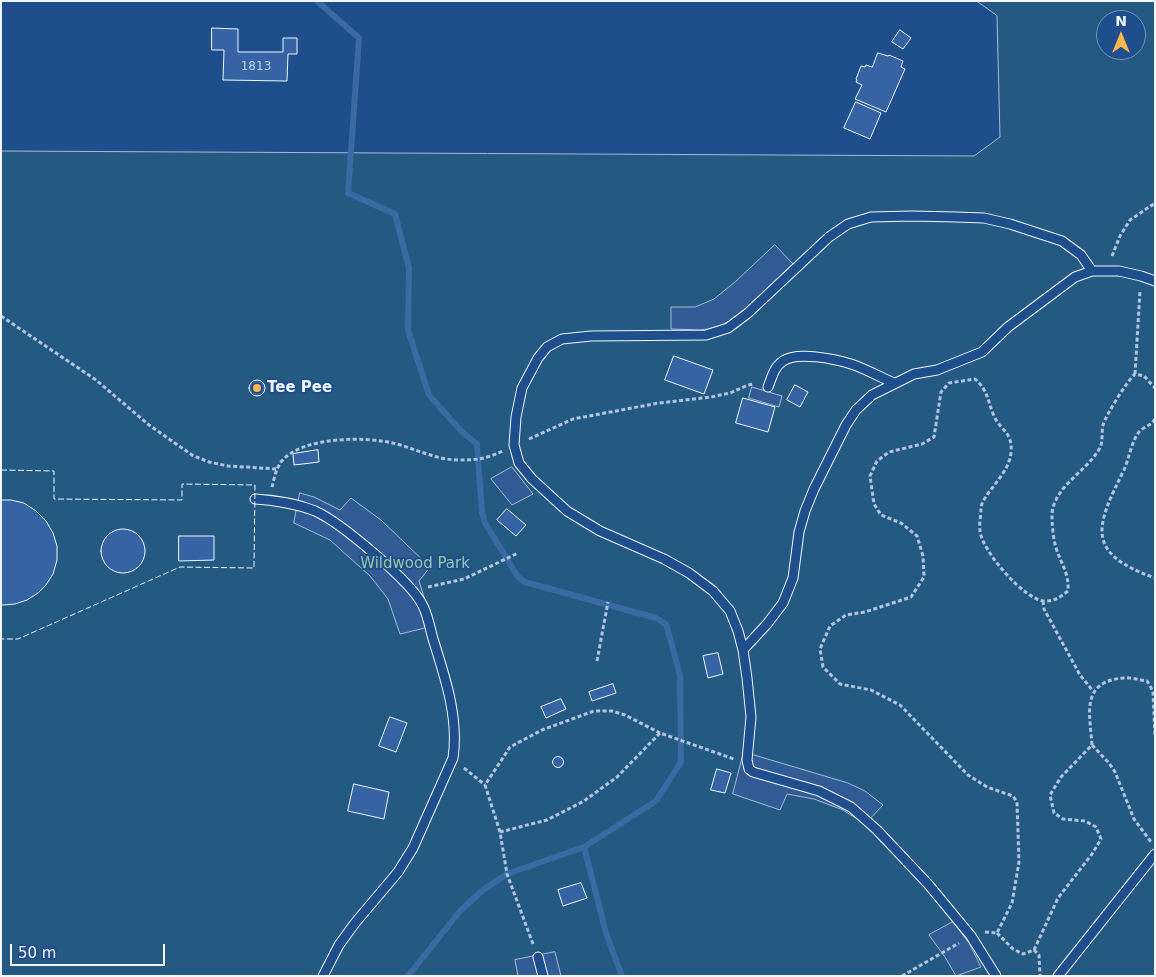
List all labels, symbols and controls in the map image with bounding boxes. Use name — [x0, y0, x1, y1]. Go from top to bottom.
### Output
north arrow — [1096, 10, 1146, 60]
text: N — [1115, 13, 1127, 29]
house number: 1813 — [241, 60, 271, 74]
place label: Tee Pee — [267, 379, 332, 397]
marker: Tee Pee — [251, 382, 263, 394]
park label: Wildwood Park — [360, 555, 470, 573]
scale bar — [12, 934, 168, 966]
text: 50 m — [18, 944, 56, 962]

